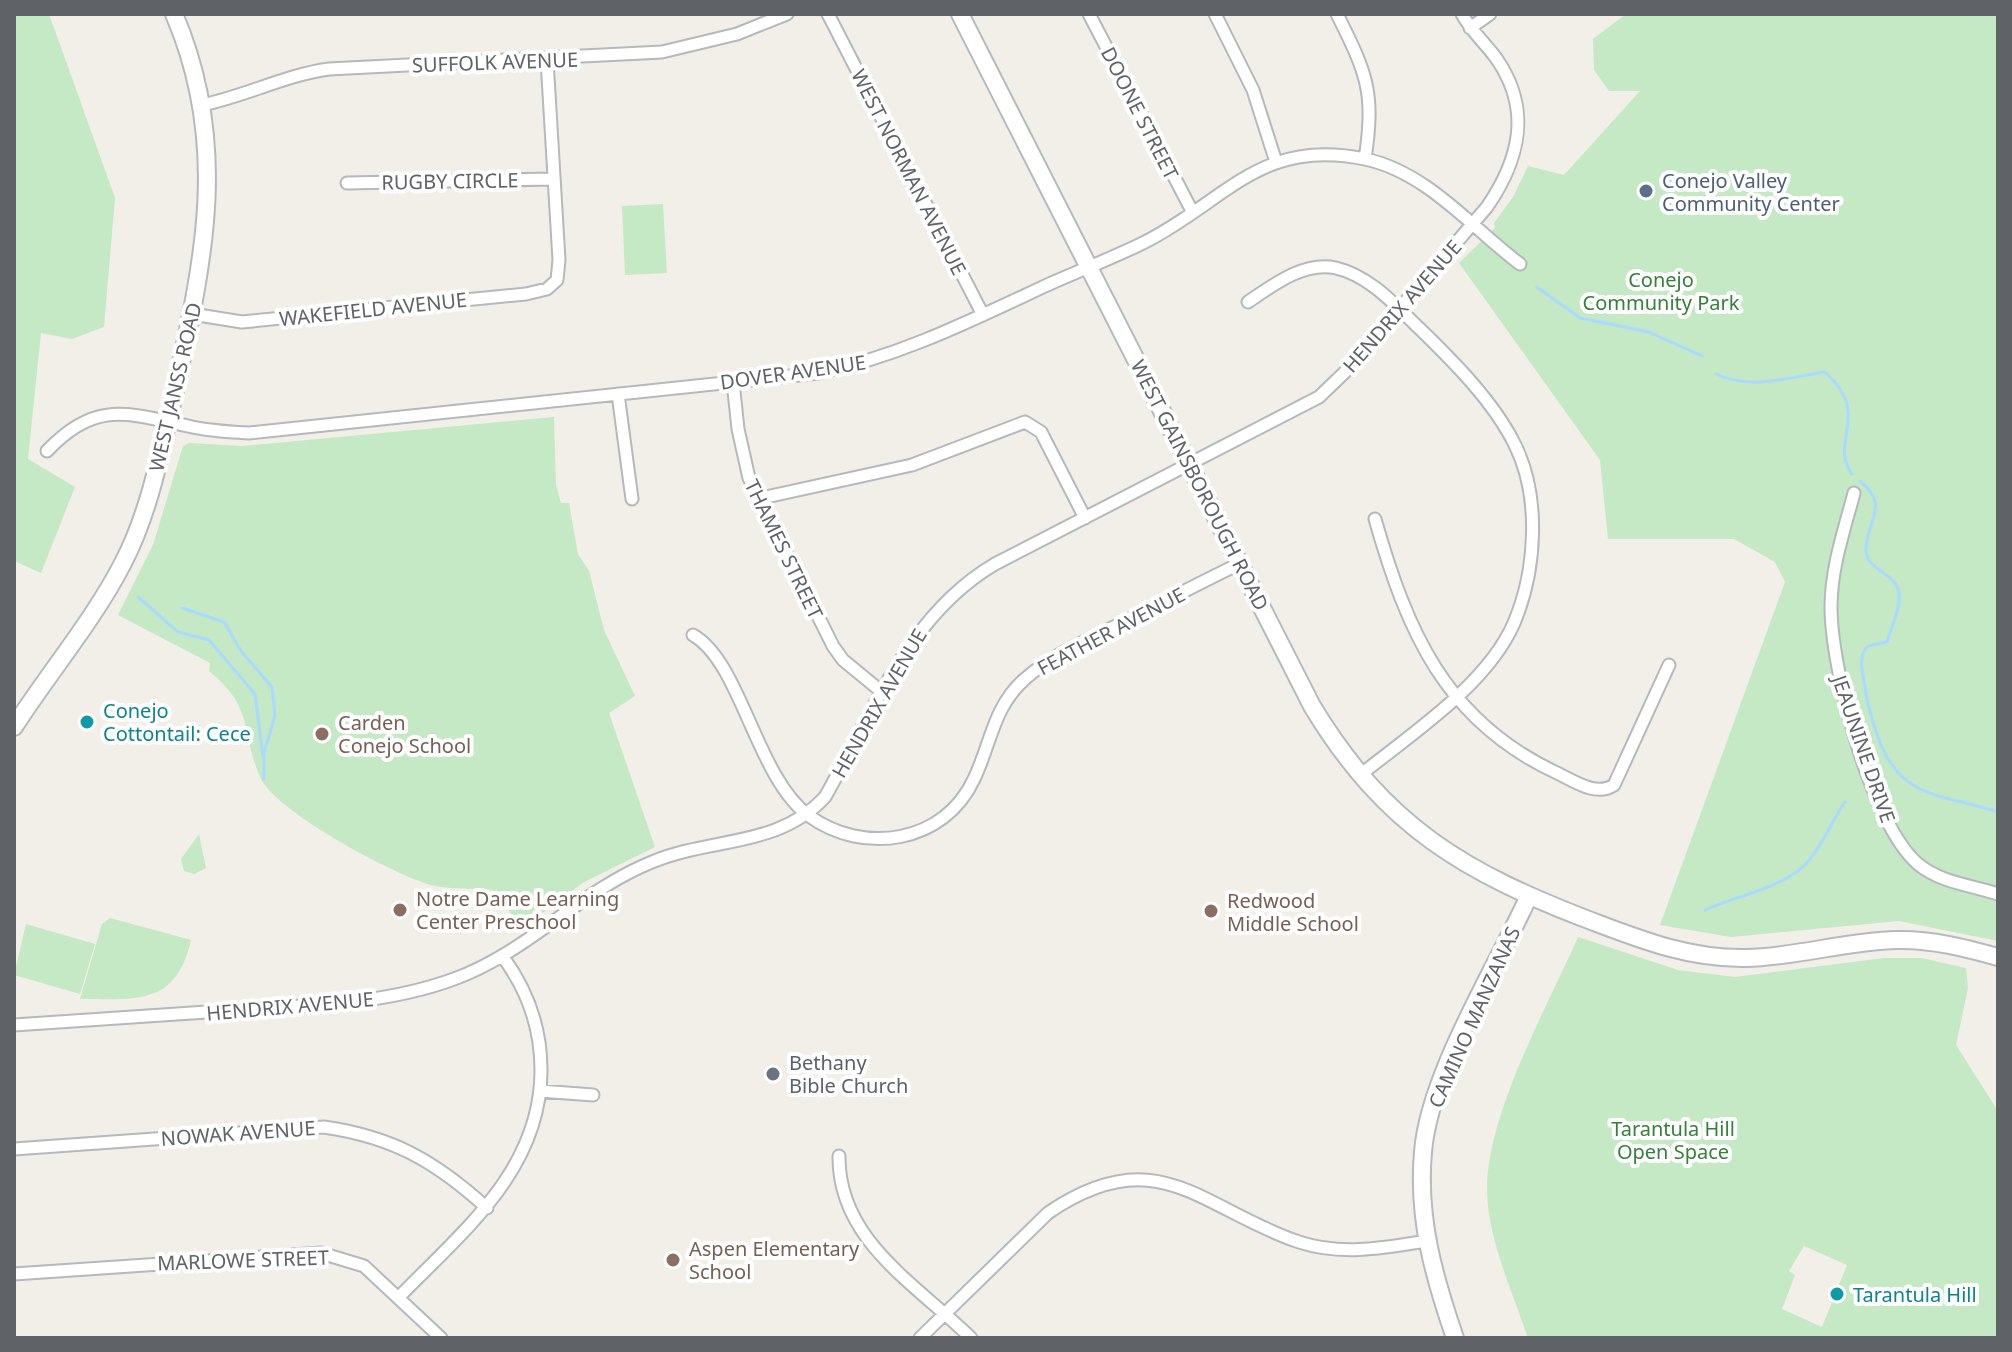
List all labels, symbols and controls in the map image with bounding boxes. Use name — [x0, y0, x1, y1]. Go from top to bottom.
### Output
street label: DOONE STREET — [1095, 42, 1185, 184]
street label: SUFFOLK AVENUE — [412, 46, 578, 78]
street label: WEST NORMAN AVENUE — [845, 64, 973, 280]
street label: RUGBY CIRCLE — [381, 166, 519, 196]
place label: Conejo Valley Community Center — [1662, 167, 1840, 217]
marker: Conejo Valley Community Center — [1637, 182, 1655, 200]
street label: HENDRIX AVENUE — [1337, 234, 1467, 378]
park label: Conejo Community Park — [1583, 266, 1740, 316]
street label: WAKEFIELD AVENUE — [278, 286, 468, 332]
street label: WEST JANSS ROAD — [142, 300, 208, 474]
street label: DOVER AVENUE — [718, 348, 868, 396]
street label: WEST GAINSBOROUGH ROAD — [1125, 355, 1275, 615]
street label: THAMES STREET — [739, 475, 829, 623]
street label: FEATHER AVENUE — [1032, 581, 1190, 681]
street label: HENDRIX AVENUE — [825, 624, 933, 782]
street label: JEAUNINE DRIVE — [1825, 670, 1902, 826]
place label: Conejo Cottontail: Cece — [103, 697, 251, 747]
place label: Carden Conejo School — [338, 709, 471, 759]
marker: Conejo Cottontail: Cece — [78, 713, 96, 731]
marker: Carden Conejo School — [313, 725, 331, 743]
place label: Notre Dame Learning Center Preschool — [416, 885, 619, 935]
place label: Redwood Middle School — [1227, 887, 1359, 937]
marker: Notre Dame Learning Center Preschool — [391, 901, 409, 919]
marker: Redwood Middle School — [1202, 902, 1220, 920]
street label: CAMINO MANZANAS — [1422, 922, 1526, 1112]
street label: HENDRIX AVENUE — [205, 985, 375, 1027]
place label: Bethany Bible Church — [789, 1049, 908, 1099]
marker: Bethany Bible Church — [764, 1065, 782, 1083]
street label: NOWAK AVENUE — [160, 1114, 316, 1152]
park label: Tarantula Hill Open Space — [1611, 1115, 1735, 1165]
place label: Aspen Elementary School — [689, 1235, 860, 1285]
street label: MARLOWE STREET — [157, 1244, 329, 1276]
marker: Aspen Elementary School — [664, 1251, 682, 1269]
place label: Tarantula Hill — [1853, 1281, 1977, 1308]
marker: Tarantula Hill — [1828, 1285, 1846, 1303]

